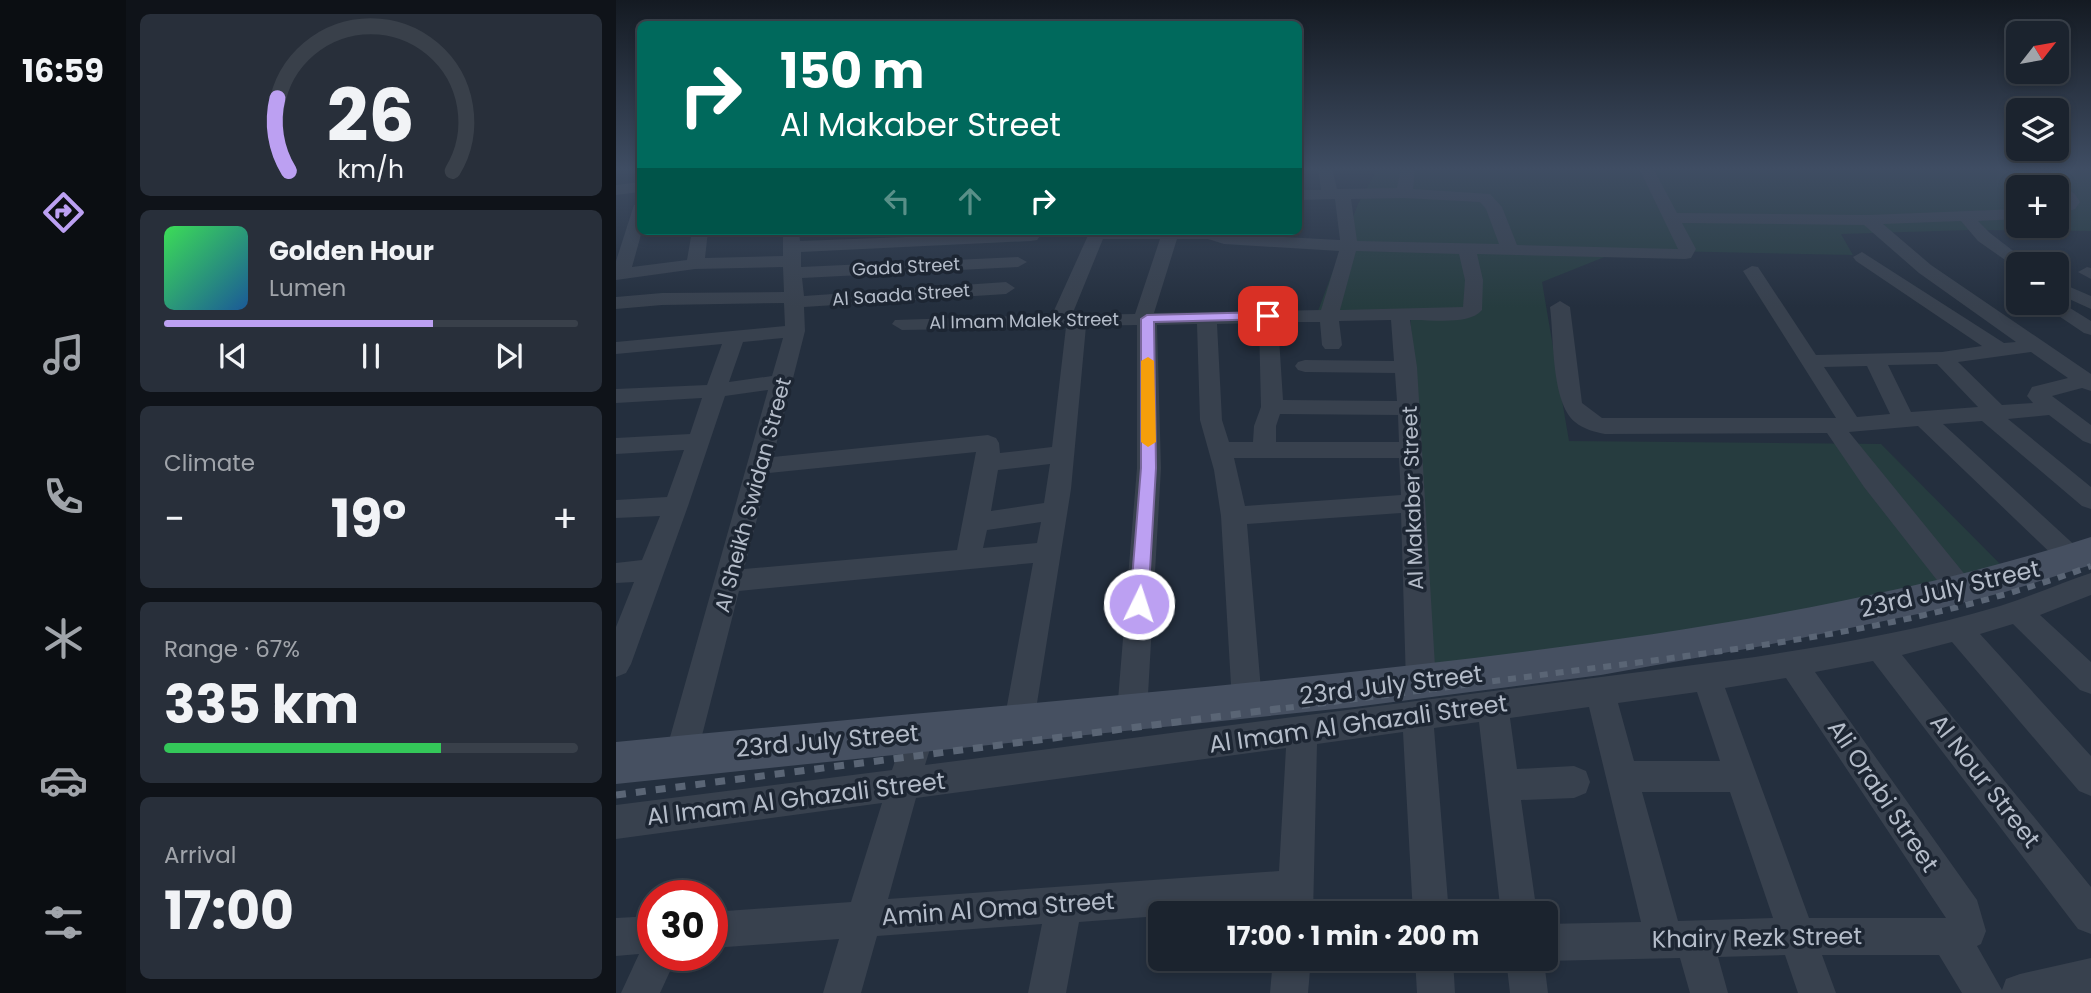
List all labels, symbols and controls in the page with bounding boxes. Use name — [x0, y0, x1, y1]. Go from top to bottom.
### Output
north arrow — [2006, 21, 2068, 84]
map controls — [2006, 21, 2069, 315]
text: 150 m — [780, 37, 925, 105]
text: 16:59 — [22, 48, 104, 93]
icon: right — [665, 49, 756, 140]
text: 26 — [327, 65, 415, 166]
button: layers — [2006, 98, 2069, 161]
text: Al Makaber Street — [780, 102, 1061, 147]
text: km/h — [338, 152, 404, 187]
button: + — [2006, 175, 2069, 238]
icon: left — [878, 182, 916, 220]
icon: ahead — [951, 182, 989, 220]
icon: right — [1024, 182, 1062, 220]
icon: directions — [39, 188, 88, 237]
text: Golden Hour — [269, 233, 434, 269]
street label: Gada Street — [851, 251, 961, 282]
button: − — [2006, 252, 2069, 315]
text: Lumen — [269, 272, 346, 304]
street label: Al Saada Street — [831, 277, 971, 312]
pin — [1238, 286, 1298, 346]
icon: arrive — [1249, 297, 1287, 335]
street label: Al Imam Malek Street — [929, 306, 1119, 335]
icon: music — [39, 330, 88, 379]
icon: previous — [214, 337, 252, 375]
icon: pause — [352, 337, 390, 375]
icon: next — [490, 337, 528, 375]
street label: Al Sheikh Swidan Street — [707, 374, 798, 616]
street label: Al Makaber Street — [1395, 405, 1430, 591]
text: Climate — [164, 447, 255, 479]
icon: phone — [39, 472, 88, 521]
text: 19° — [331, 482, 406, 555]
text: − — [164, 492, 185, 545]
text: + — [552, 492, 578, 545]
street label: 23rd July Street — [1857, 552, 2043, 625]
position arrow — [1102, 567, 1176, 641]
icon: climate — [39, 614, 88, 663]
text: Range · 67% — [164, 633, 300, 665]
street label: 23rd July Street — [1298, 657, 1484, 712]
text: 335 km — [164, 668, 359, 741]
street label: Al Imam Al Ghazali Street — [1207, 686, 1509, 761]
street label: Al Nour Street — [1923, 707, 2048, 855]
street label: Ali Orabi Street — [1820, 713, 1947, 878]
street label: 23rd July Street — [734, 716, 920, 765]
icon: car — [39, 756, 88, 805]
street label: Al Imam Al Ghazali Street — [645, 764, 947, 833]
text: Arrival — [164, 839, 236, 871]
text: 17:00 — [164, 874, 294, 947]
speed limit sign: 30 — [637, 880, 728, 971]
street label: Amin Al Oma Street — [880, 884, 1116, 933]
icon: filters — [39, 898, 88, 947]
text: 17:00 · 1 min · 200 m — [1227, 918, 1479, 954]
street label: Khairy Rezk Street — [1652, 919, 1862, 956]

